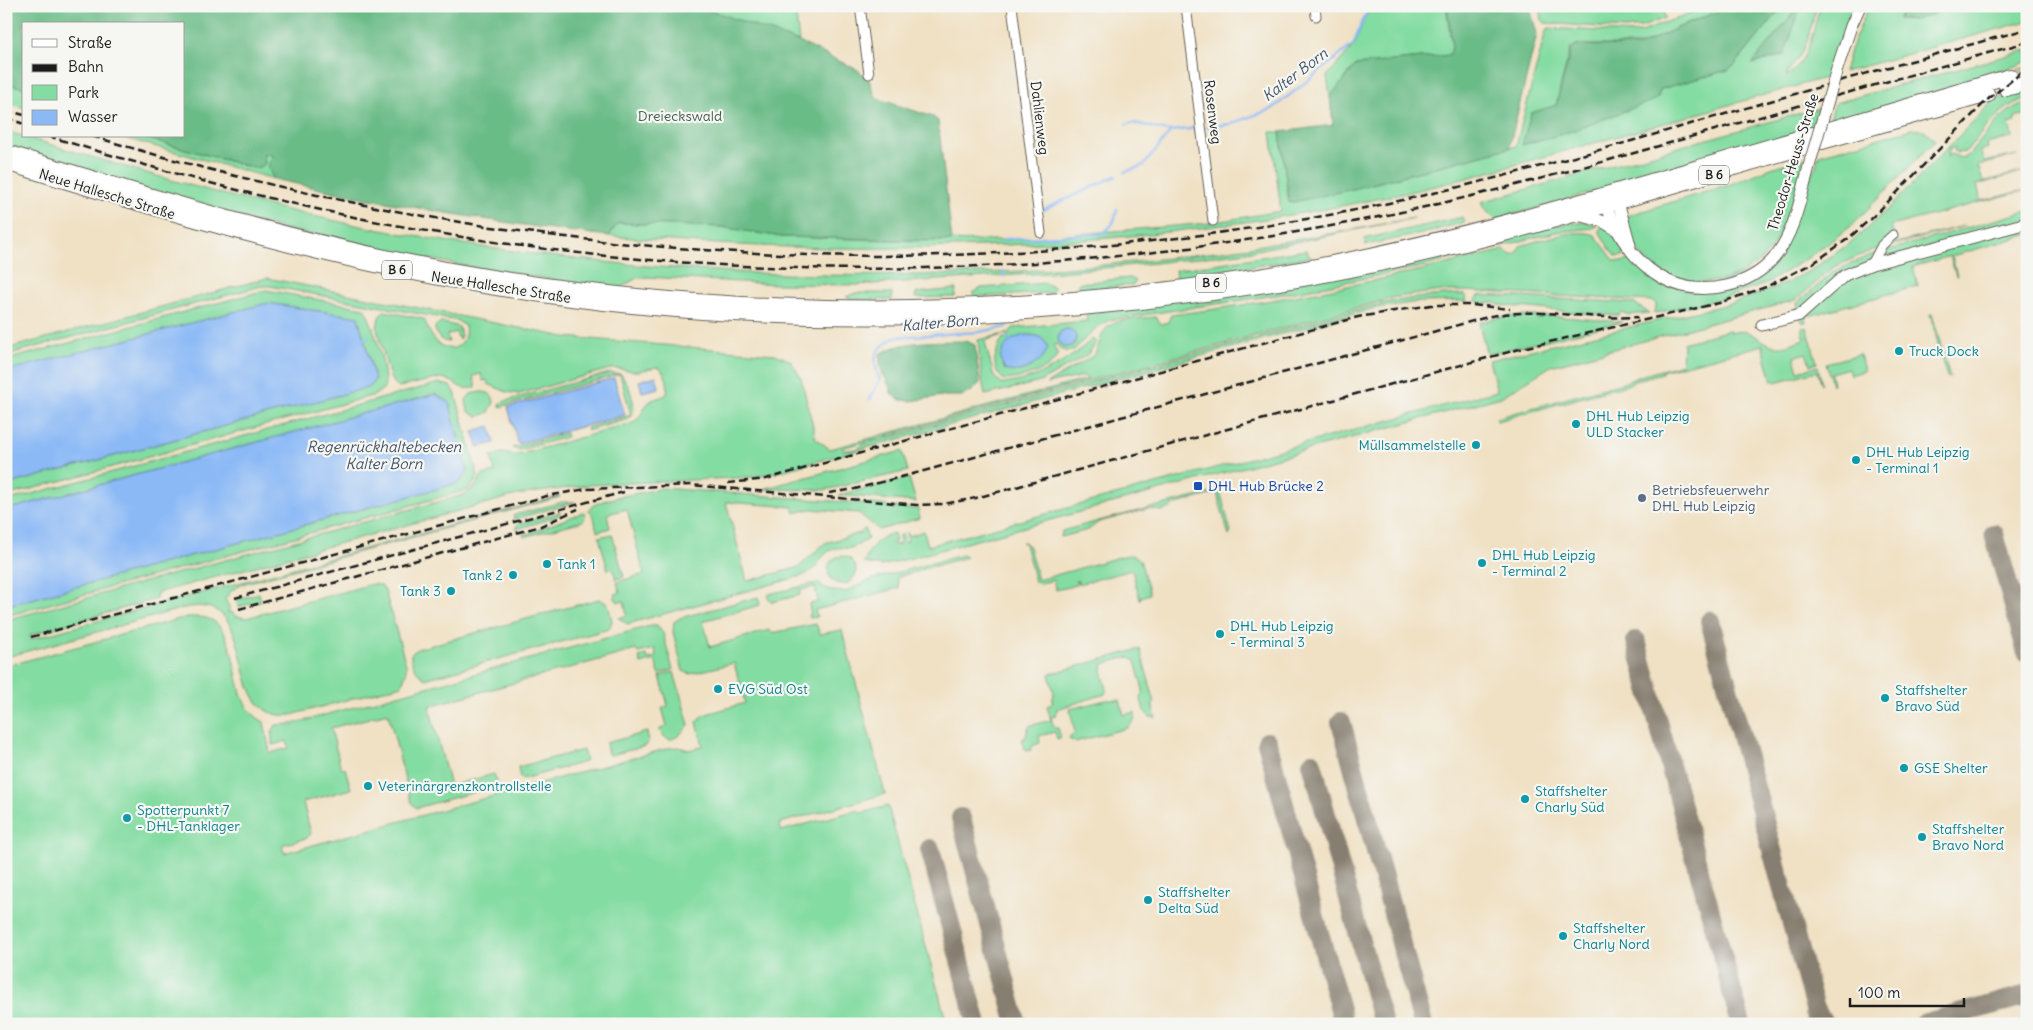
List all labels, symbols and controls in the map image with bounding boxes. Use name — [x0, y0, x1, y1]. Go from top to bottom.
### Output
legend — [22, 22, 185, 138]
text: Straße — [68, 33, 112, 52]
water label: Kalter Born — [1258, 44, 1331, 105]
text: Bahn — [68, 57, 104, 76]
street label: Rosenweg — [1200, 79, 1226, 145]
street label: Dahlienweg — [1027, 80, 1053, 156]
text: Park — [68, 83, 99, 102]
street label: Theodor-Heuss-Straße — [1764, 91, 1822, 233]
text: Wasser — [68, 107, 118, 126]
park label: Dreieckswald — [638, 107, 722, 125]
street label: Neue Hallesche Straße — [37, 165, 177, 223]
road number: B 6 — [1699, 166, 1729, 184]
road number: B 6 — [382, 260, 412, 280]
street label: Neue Hallesche Straße — [430, 267, 572, 307]
road number: B 6 — [1196, 274, 1226, 292]
water label: Kalter Born — [901, 310, 979, 335]
place label: Truck Dock — [1909, 342, 1979, 360]
marker: Truck Dock — [1893, 345, 1905, 357]
place label: DHL Hub Leipzig ULD Stacker — [1586, 407, 1690, 441]
marker: DHL Hub Leipzig ULD Stacker — [1570, 418, 1582, 430]
place label: Müllsammelstelle — [1358, 436, 1466, 454]
water label: Regenrückhaltebecken Kalter Born — [307, 437, 462, 473]
marker: Müllsammelstelle — [1470, 439, 1482, 451]
place label: DHL Hub Leipzig - Terminal 1 — [1866, 443, 1970, 477]
marker: DHL Hub Leipzig - Terminal 1 — [1850, 454, 1862, 466]
place label: DHL Hub Brücke 2 — [1208, 477, 1324, 495]
marker: DHL Hub Brücke 2 — [1192, 480, 1204, 492]
place label: Betriebsfeuerwehr DHL Hub Leipzig — [1652, 481, 1770, 515]
marker: Betriebsfeuerwehr DHL Hub Leipzig — [1636, 492, 1648, 504]
place label: DHL Hub Leipzig - Terminal 2 — [1492, 546, 1596, 580]
place label: Tank 1 — [557, 555, 596, 573]
marker: DHL Hub Leipzig - Terminal 2 — [1476, 557, 1488, 569]
marker: Tank 1 — [541, 558, 553, 570]
place label: Tank 2 — [462, 566, 503, 584]
marker: Tank 2 — [507, 569, 519, 581]
place label: Tank 3 — [400, 582, 441, 600]
marker: Tank 3 — [445, 585, 457, 597]
place label: DHL Hub Leipzig - Terminal 3 — [1230, 617, 1334, 651]
marker: DHL Hub Leipzig - Terminal 3 — [1214, 628, 1226, 640]
place label: EVG Süd Ost — [728, 680, 808, 698]
place label: Staffshelter Bravo Süd — [1895, 681, 1968, 715]
marker: EVG Süd Ost — [712, 683, 724, 695]
marker: Staffshelter Bravo Süd — [1879, 692, 1891, 704]
place label: GSE Shelter — [1914, 759, 1988, 777]
marker: GSE Shelter — [1898, 762, 1910, 774]
place label: Veterinärgrenzkontrollstelle — [378, 777, 551, 795]
marker: Veterinärgrenzkontrollstelle — [362, 780, 374, 792]
place label: Staffshelter Charly Süd — [1535, 782, 1608, 816]
marker: Staffshelter Charly Süd — [1519, 793, 1531, 805]
place label: Spotterpunkt 7 - DHL-Tanklager — [137, 801, 240, 835]
marker: Spotterpunkt 7 - DHL-Tanklager — [121, 812, 133, 824]
place label: Staffshelter Bravo Nord — [1932, 820, 2005, 854]
marker: Staffshelter Bravo Nord — [1916, 831, 1928, 843]
place label: Staffshelter Delta Süd — [1158, 883, 1231, 917]
marker: Staffshelter Delta Süd — [1142, 894, 1154, 906]
place label: Staffshelter Charly Nord — [1573, 919, 1650, 953]
marker: Staffshelter Charly Nord — [1557, 930, 1569, 942]
scale bar — [1850, 975, 1964, 1007]
text: 100 m — [1858, 983, 1900, 1002]

